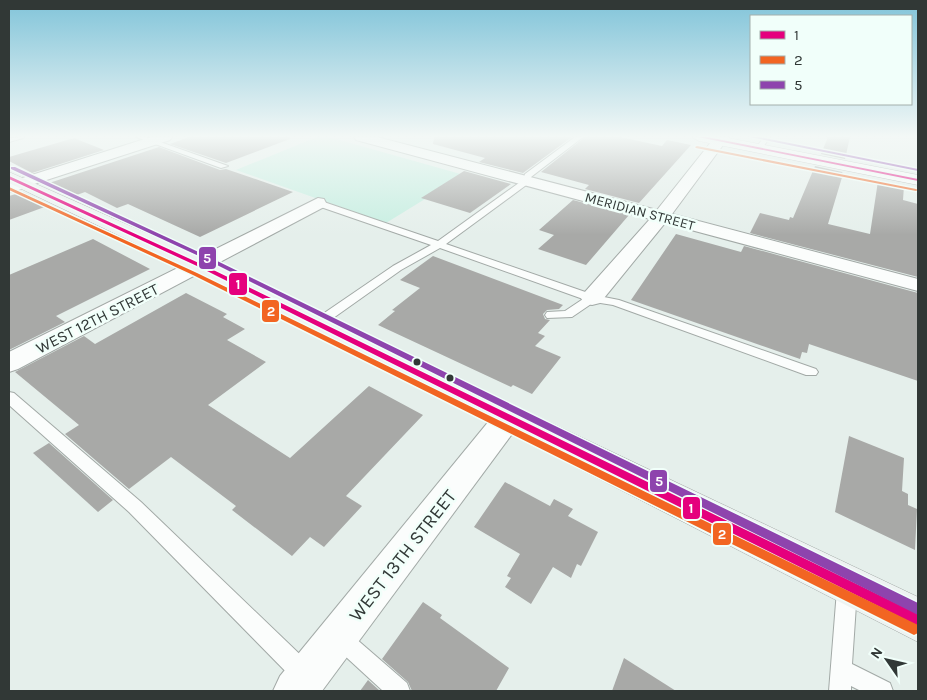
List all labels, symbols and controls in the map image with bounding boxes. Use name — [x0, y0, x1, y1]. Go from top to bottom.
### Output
legend — [750, 15, 912, 105]
text: 1 — [794, 26, 799, 44]
text: 2 — [794, 51, 803, 69]
text: 5 — [794, 76, 802, 94]
street label: MERIDIAN STREET — [583, 189, 697, 234]
line badge: 5 — [198, 246, 217, 270]
text: 5 — [203, 250, 211, 267]
line badge: 1 — [228, 272, 248, 296]
text: 1 — [236, 276, 241, 293]
street label: WEST 12TH STREET — [33, 279, 162, 358]
line badge: 2 — [261, 299, 280, 323]
text: 2 — [267, 303, 275, 320]
unlabelled marker — [412, 357, 422, 367]
unlabelled marker — [445, 373, 455, 383]
line badge: 5 — [649, 469, 668, 493]
text: 5 — [655, 473, 663, 490]
street label: WEST 13TH STREET — [345, 485, 461, 626]
line badge: 1 — [682, 496, 701, 520]
text: 1 — [689, 500, 694, 517]
line badge: 2 — [712, 522, 732, 546]
text: 2 — [718, 526, 726, 543]
north arrow — [862, 635, 912, 685]
text: N — [867, 644, 886, 662]

